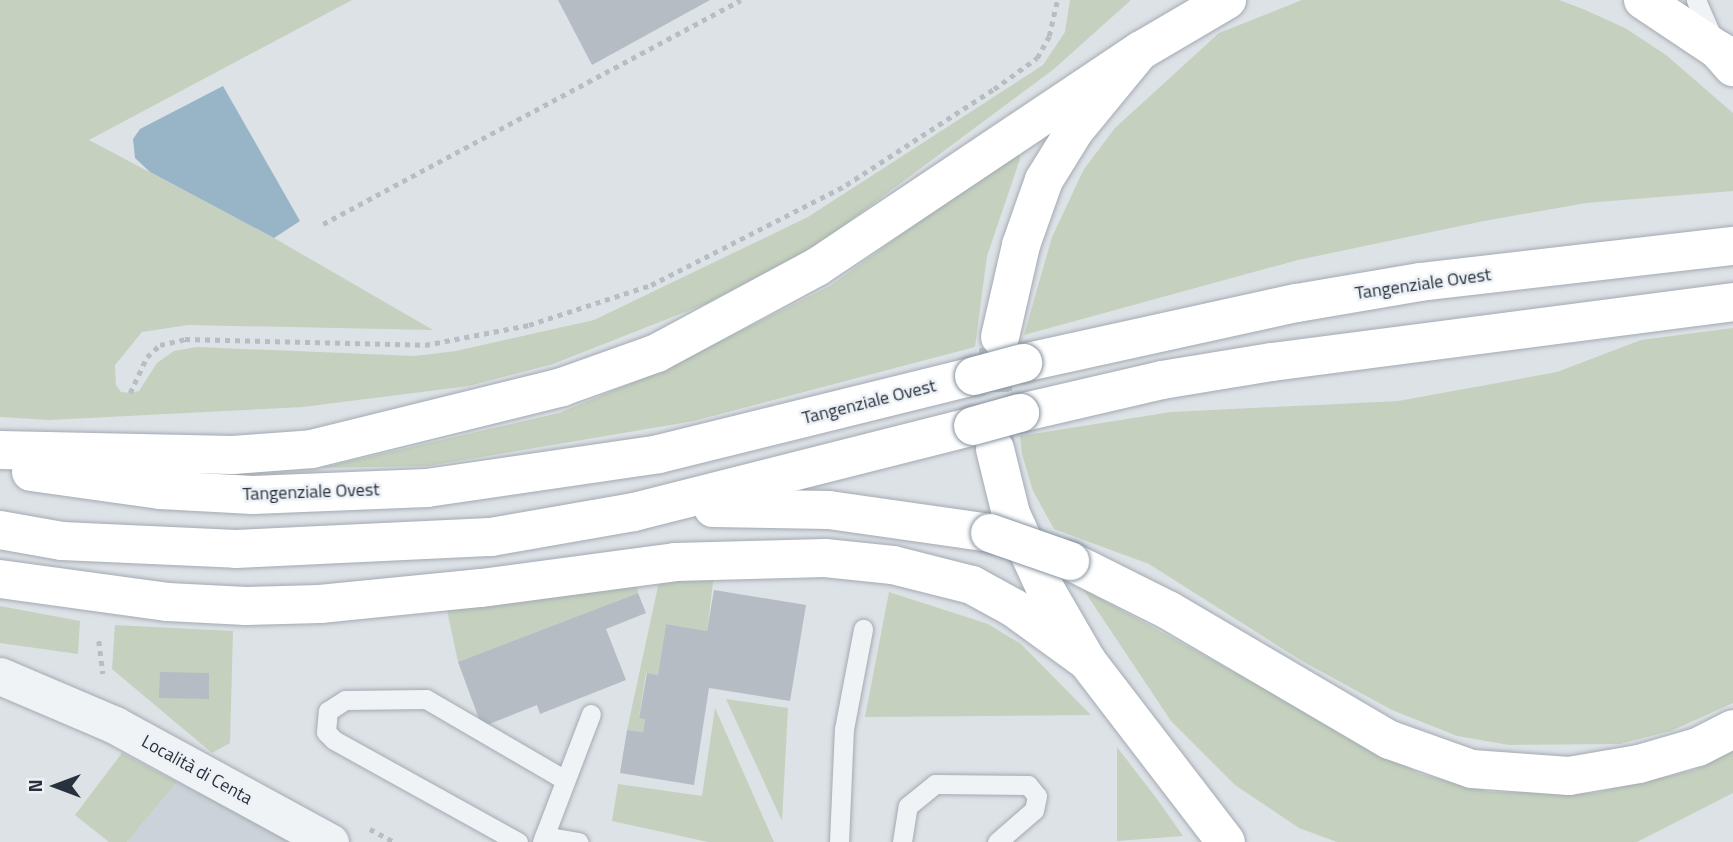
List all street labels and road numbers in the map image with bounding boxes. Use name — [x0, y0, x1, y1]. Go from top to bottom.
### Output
street label: Tangenziale Ovest — [1354, 264, 1492, 304]
street label: Tangenziale Ovest — [800, 375, 938, 429]
street label: Tangenziale Ovest — [242, 479, 380, 505]
street label: Località di Centa — [138, 731, 256, 809]

